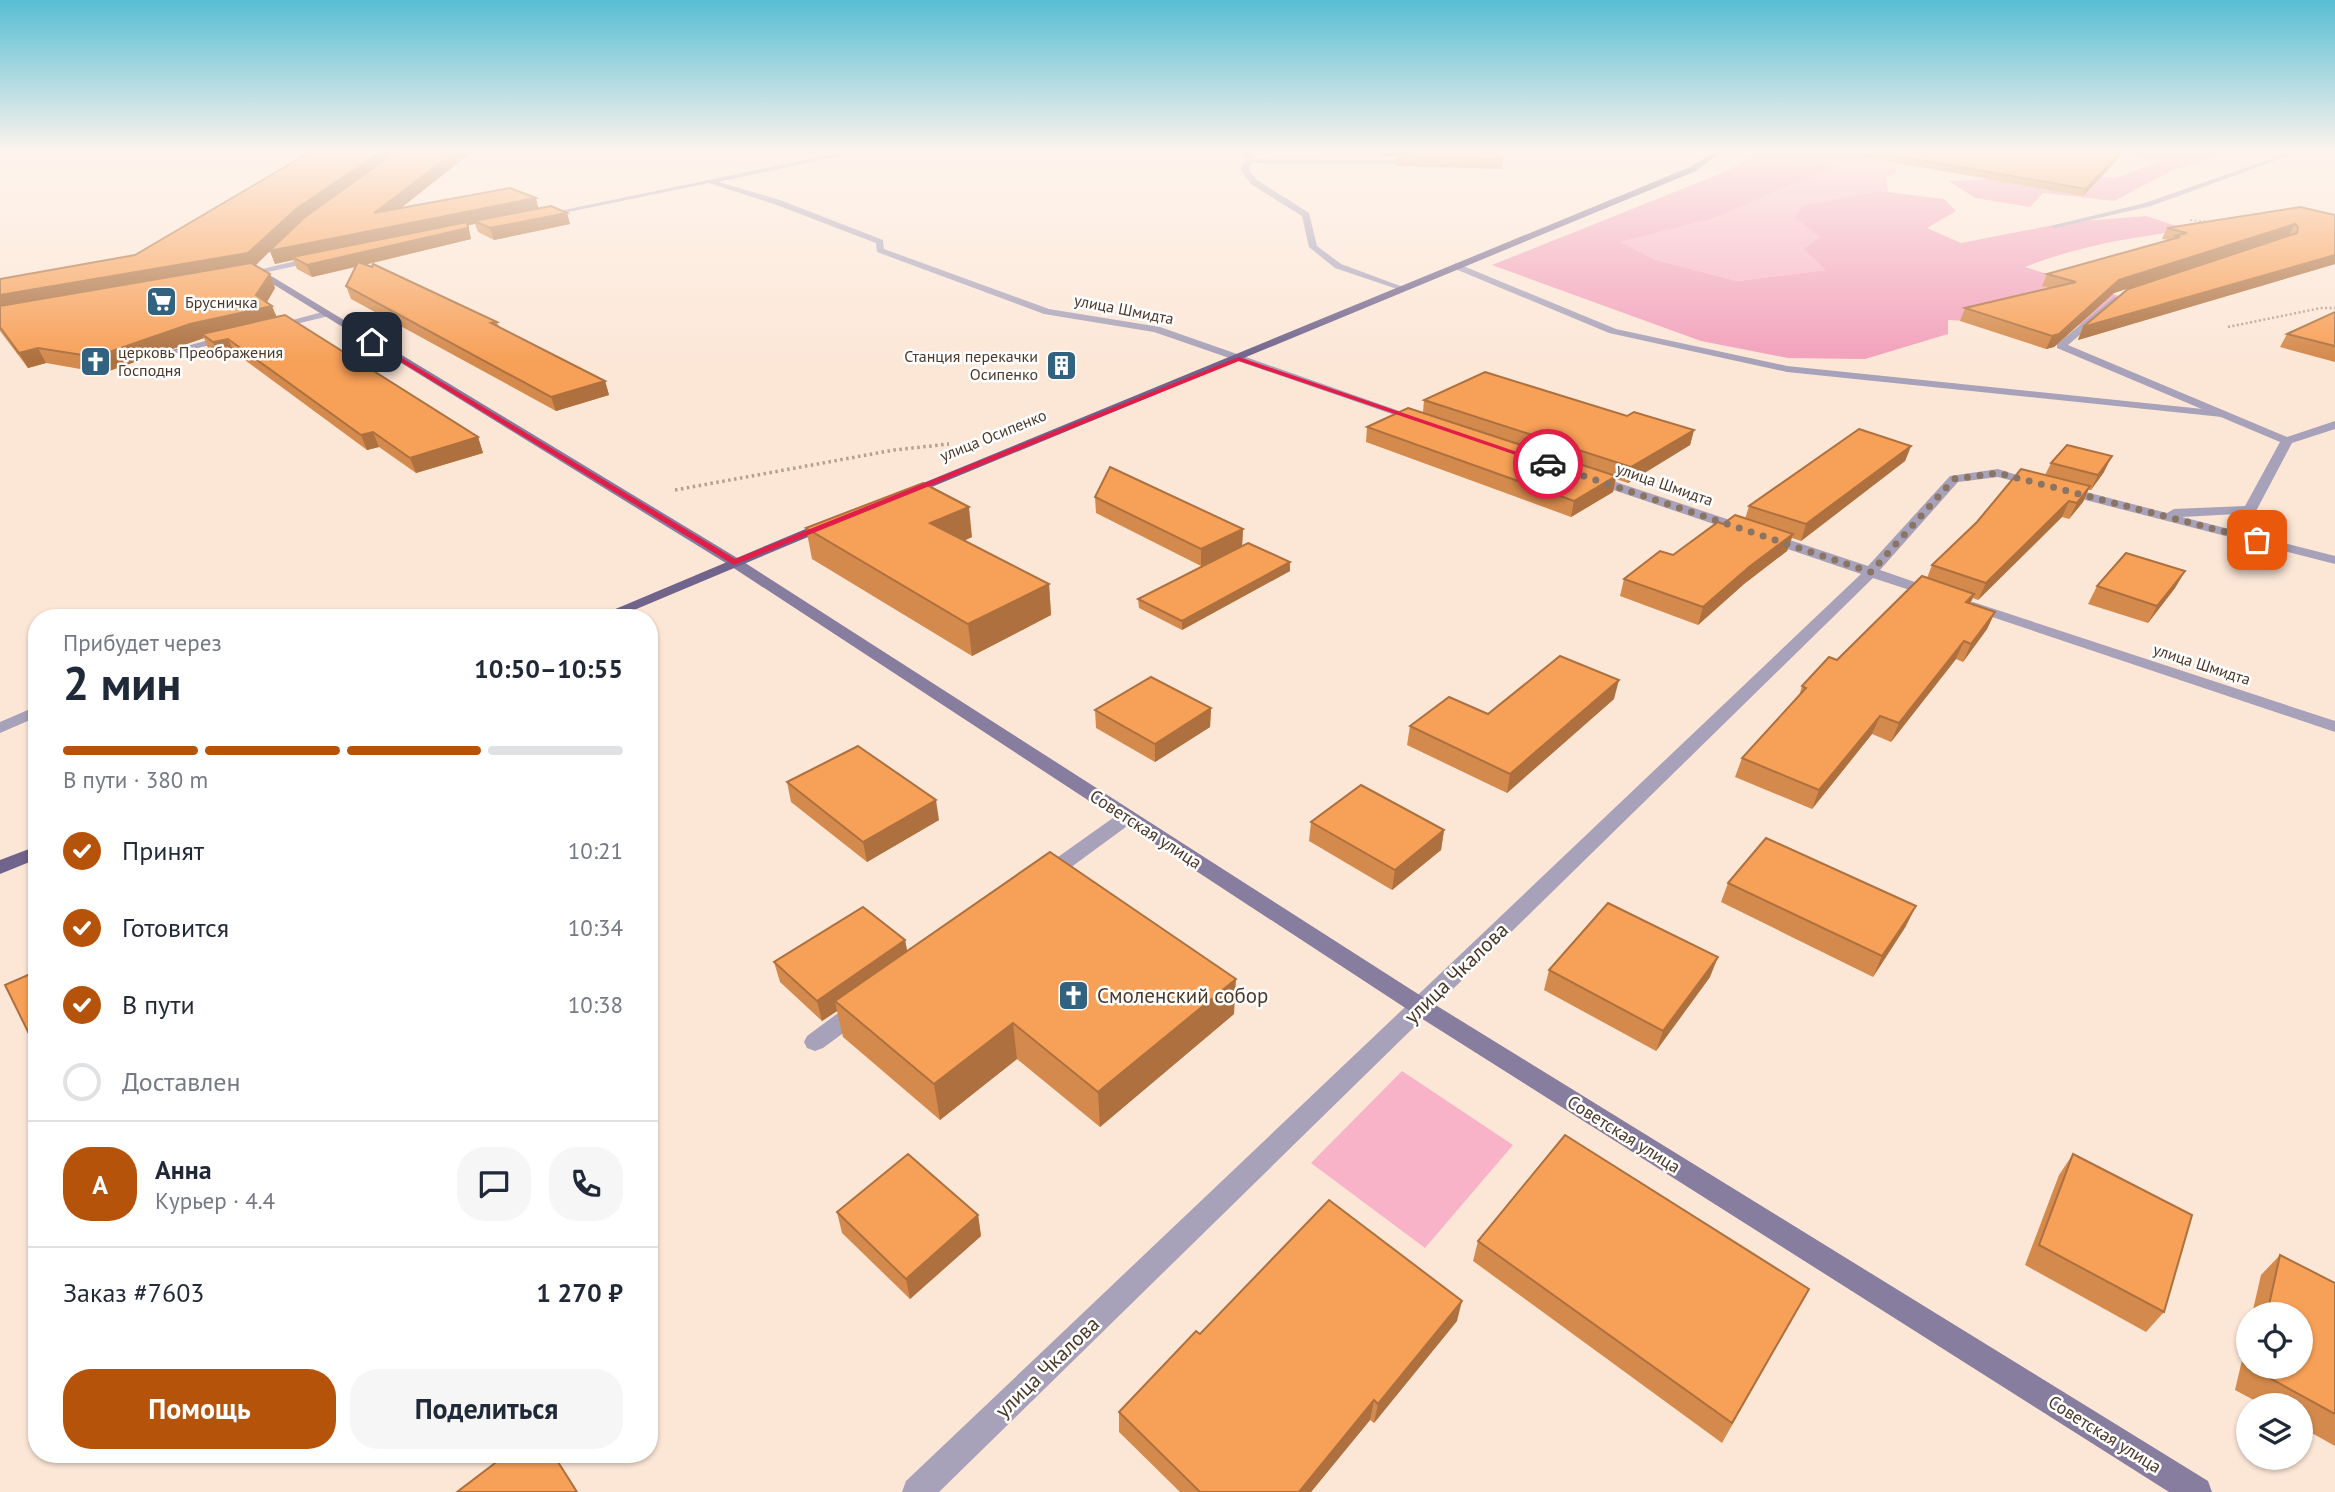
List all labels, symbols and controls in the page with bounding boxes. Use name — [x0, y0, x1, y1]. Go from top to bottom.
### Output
supermarket icon: Брусничка — [145, 285, 179, 319]
street label: улица Шмидта — [1072, 290, 1176, 328]
place label: Брусничка — [185, 292, 258, 312]
pin — [342, 312, 402, 372]
icon: home — [353, 323, 391, 361]
place label: церковь Преображения Господня — [118, 342, 283, 380]
church icon: церковь Преображения Господня — [78, 344, 112, 378]
place label: Станция перекачки Осипенко — [904, 346, 1038, 384]
building icon: Станция перекачки Осипенко — [1044, 348, 1078, 382]
street label: улица Осипенко — [937, 405, 1049, 465]
courier — [1513, 429, 1583, 499]
icon: car — [1529, 445, 1567, 483]
street label: улица Шмидта — [1614, 458, 1716, 510]
pin — [2227, 510, 2287, 570]
icon: bag — [2238, 521, 2276, 559]
text: Прибудет через — [63, 628, 222, 657]
street label: улица Шмидта — [2151, 639, 2253, 689]
text: 10:50–10:55 — [474, 652, 623, 685]
text: 2 мин — [63, 653, 181, 713]
text: В пути · 380 m — [63, 765, 208, 794]
street label: Советская улица — [1086, 784, 1206, 874]
icon: check — [63, 832, 101, 870]
text: Принят — [122, 834, 204, 867]
text: 10:21 — [568, 836, 623, 865]
icon: check — [63, 909, 101, 947]
text: Готовится — [122, 911, 229, 944]
text: 10:34 — [568, 913, 623, 942]
street label: улица Чкалова — [1398, 916, 1514, 1030]
church icon: Смоленский собор — [1057, 978, 1091, 1012]
place label: Смоленский собор — [1097, 982, 1268, 1009]
icon: check — [63, 986, 101, 1024]
text: В пути — [122, 988, 195, 1021]
text: 10:38 — [568, 990, 623, 1019]
text: Доставлен — [122, 1065, 241, 1098]
street label: Советская улица — [1563, 1090, 1685, 1178]
button: chat — [457, 1147, 531, 1221]
button: phone — [549, 1147, 623, 1221]
text: Анна — [155, 1153, 212, 1186]
text: А — [92, 1168, 108, 1201]
text: Курьер · 4.4 — [155, 1186, 275, 1215]
text: Заказ #7603 — [63, 1276, 205, 1309]
text: 1 270 ₽ — [536, 1276, 623, 1309]
map controls — [2236, 1302, 2313, 1470]
button: locate — [2236, 1302, 2313, 1379]
street label: улица Чкалова — [989, 1310, 1105, 1424]
button: Помощь — [63, 1369, 336, 1449]
button: Поделиться — [350, 1369, 623, 1449]
street label: Советская улица — [2044, 1390, 2166, 1478]
button: layers — [2236, 1393, 2313, 1470]

